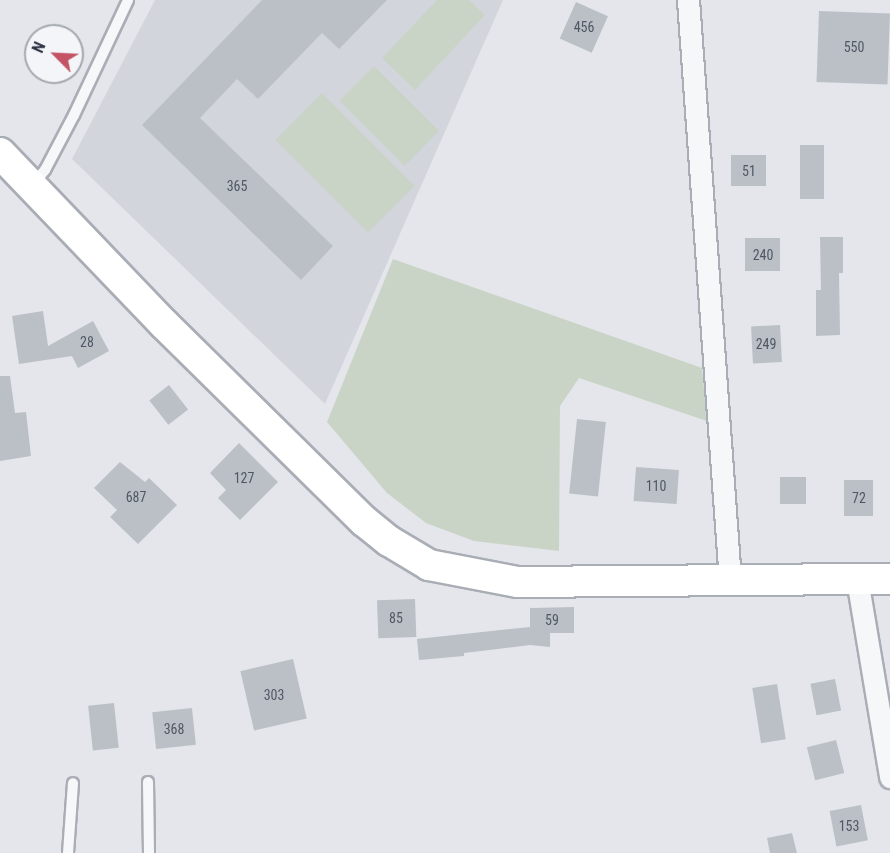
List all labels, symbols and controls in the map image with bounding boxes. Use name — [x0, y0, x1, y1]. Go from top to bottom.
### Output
house number: 456 — [574, 19, 594, 35]
north arrow — [24, 24, 84, 84]
text: N — [28, 39, 50, 56]
house number: 550 — [844, 39, 864, 55]
house number: 51 — [742, 163, 756, 179]
house number: 365 — [227, 178, 247, 194]
house number: 240 — [753, 247, 773, 263]
house number: 28 — [80, 334, 94, 350]
house number: 249 — [756, 336, 776, 352]
house number: 127 — [234, 470, 254, 486]
house number: 110 — [646, 478, 666, 494]
house number: 687 — [126, 489, 146, 505]
house number: 72 — [852, 490, 866, 506]
house number: 85 — [389, 610, 403, 626]
house number: 59 — [545, 612, 559, 628]
house number: 303 — [264, 687, 284, 703]
house number: 368 — [164, 721, 184, 737]
house number: 153 — [839, 818, 859, 834]

